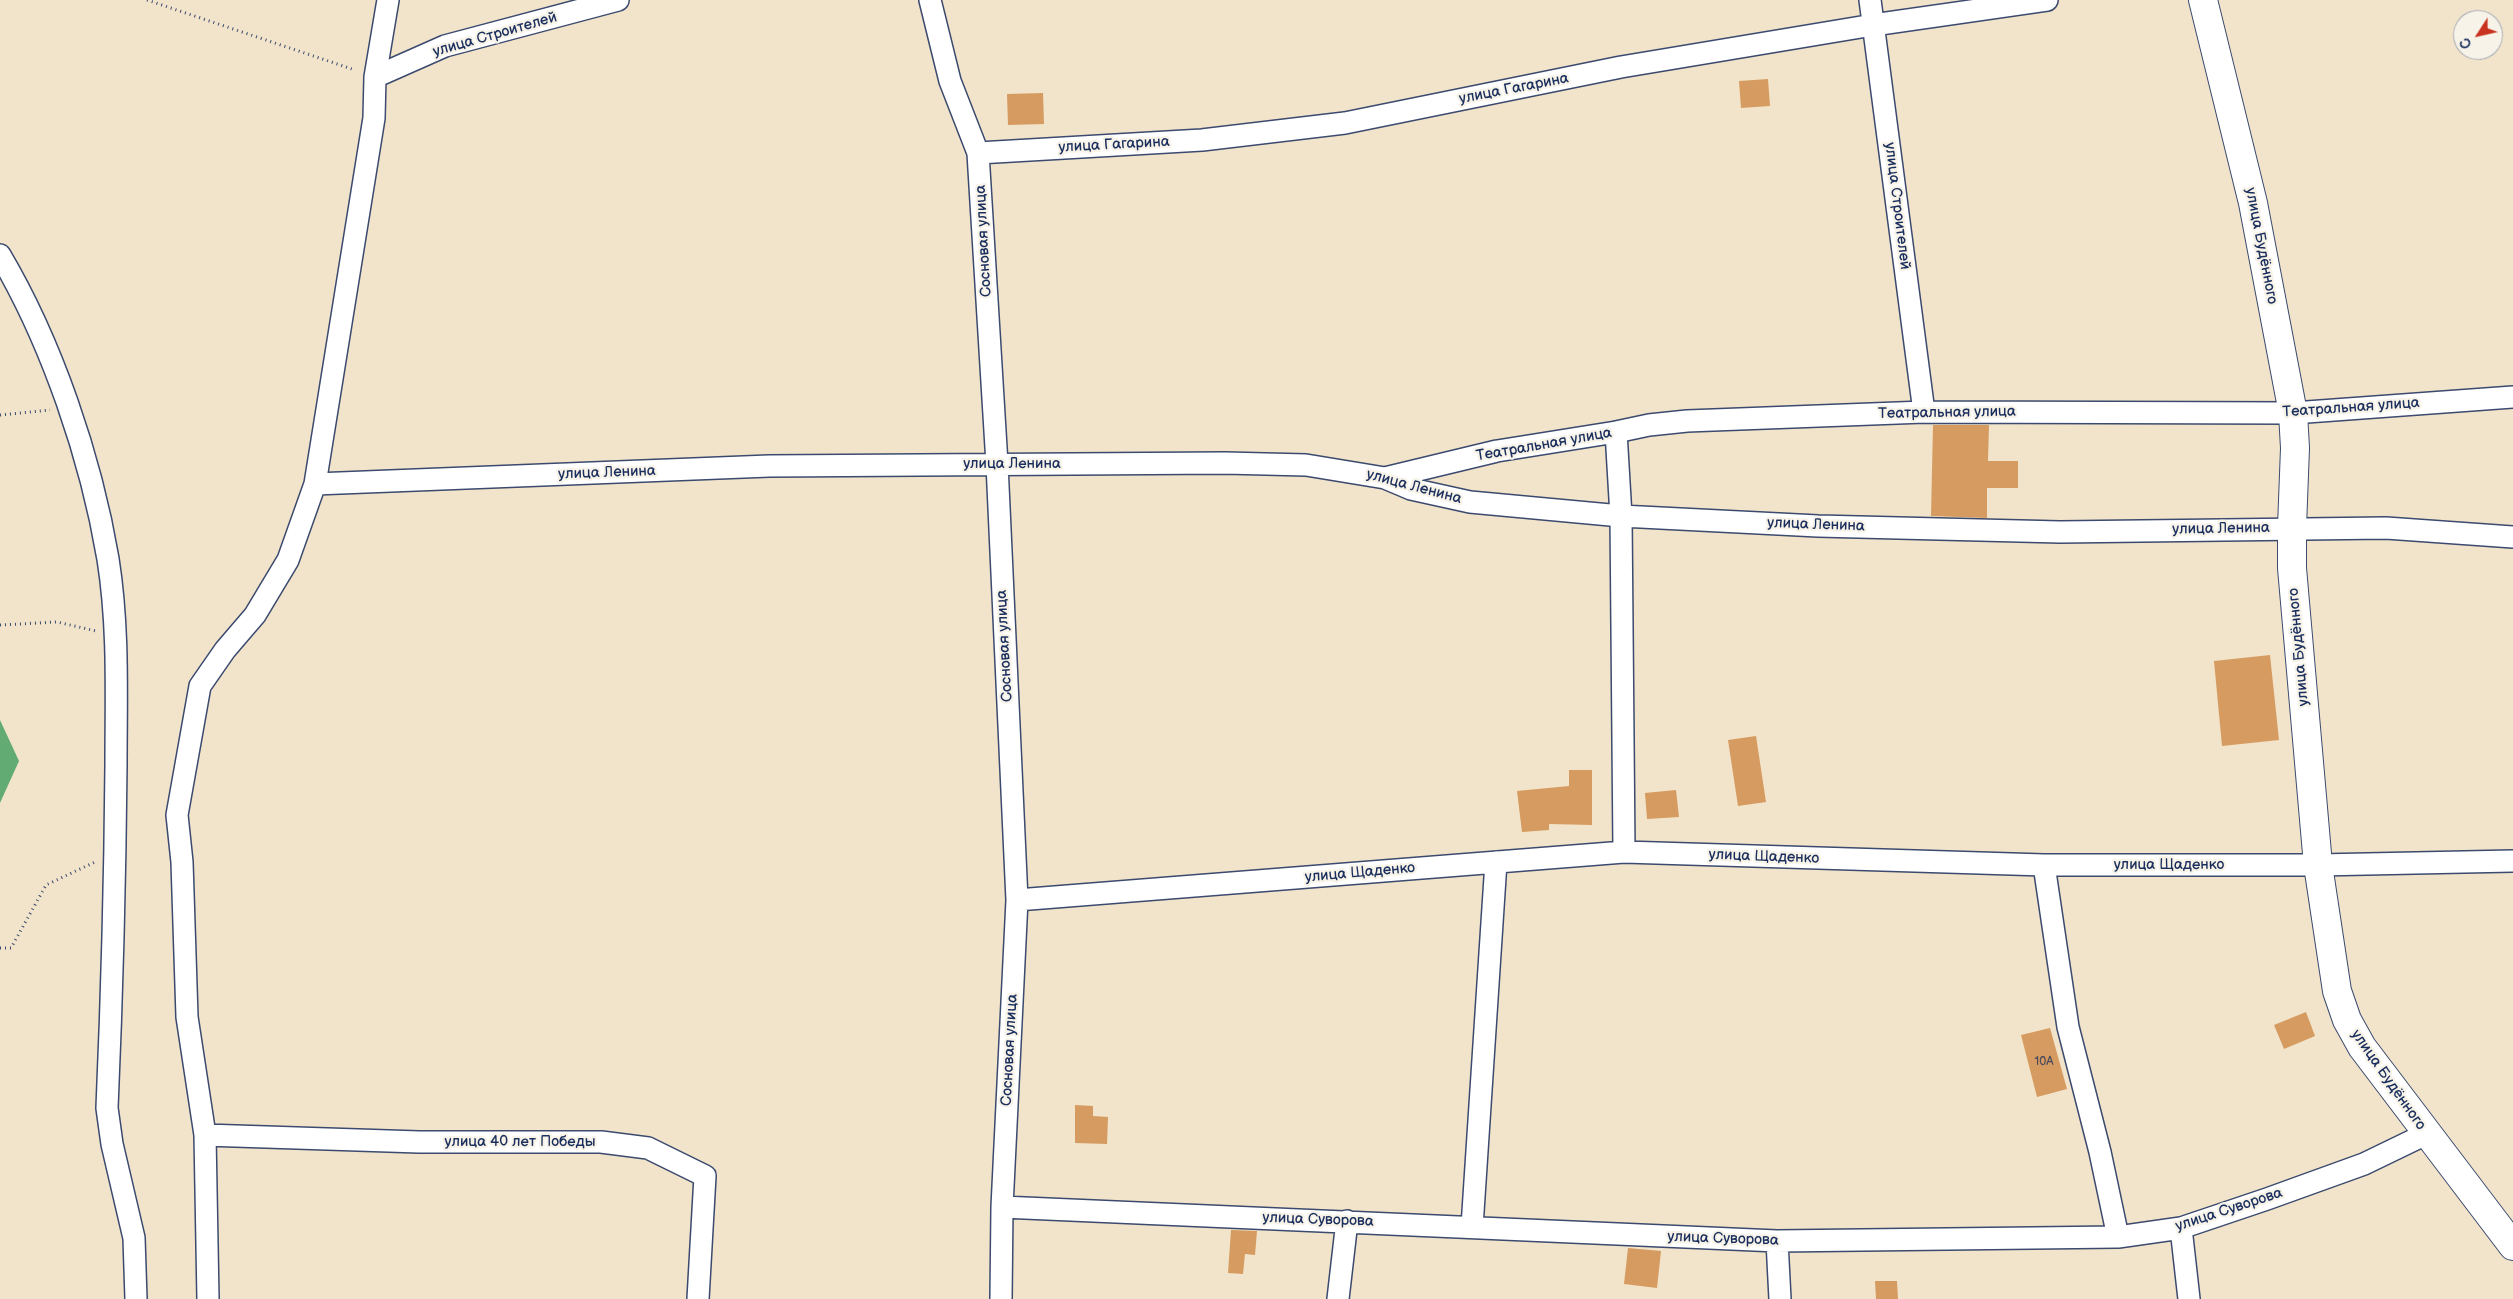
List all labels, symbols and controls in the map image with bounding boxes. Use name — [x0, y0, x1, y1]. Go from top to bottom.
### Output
street label: улица Строителей — [431, 9, 559, 61]
north arrow — [2453, 10, 2503, 60]
text: С — [2456, 34, 2476, 52]
street label: улица Гагарина — [1458, 70, 1570, 108]
street label: улица Гагарина — [1058, 133, 1170, 157]
street label: улица Строителей — [1880, 141, 1914, 271]
street label: Сосновая улица — [972, 184, 996, 298]
street label: улица Будённого — [2241, 186, 2281, 306]
street label: Театральная улица — [2282, 394, 2420, 422]
street label: Театральная улица — [1878, 403, 2016, 423]
street label: Театральная улица — [1475, 424, 1613, 466]
street label: улица Ленина — [963, 455, 1061, 473]
street label: улица Ленина — [558, 462, 656, 484]
street label: улица Ленина — [1365, 466, 1463, 508]
street label: улица Ленина — [1767, 514, 1865, 536]
street label: улица Ленина — [2172, 519, 2270, 539]
street label: улица Будённого — [2285, 587, 2313, 707]
street label: Сосновая улица — [993, 589, 1017, 703]
street label: улица Щаденко — [1708, 846, 1820, 868]
street label: улица Щаденко — [2114, 856, 2224, 874]
street label: улица Щаденко — [1304, 859, 1416, 887]
street label: Сосновая улица — [998, 993, 1022, 1107]
street label: улица Будённого — [2347, 1026, 2429, 1134]
house number: 10А — [2035, 1055, 2053, 1069]
street label: улица 40 лет Победы — [444, 1133, 596, 1151]
street label: улица Суворова — [2173, 1184, 2285, 1236]
street label: улица Суворова — [1262, 1209, 1374, 1231]
street label: улица Суворова — [1667, 1228, 1779, 1250]

